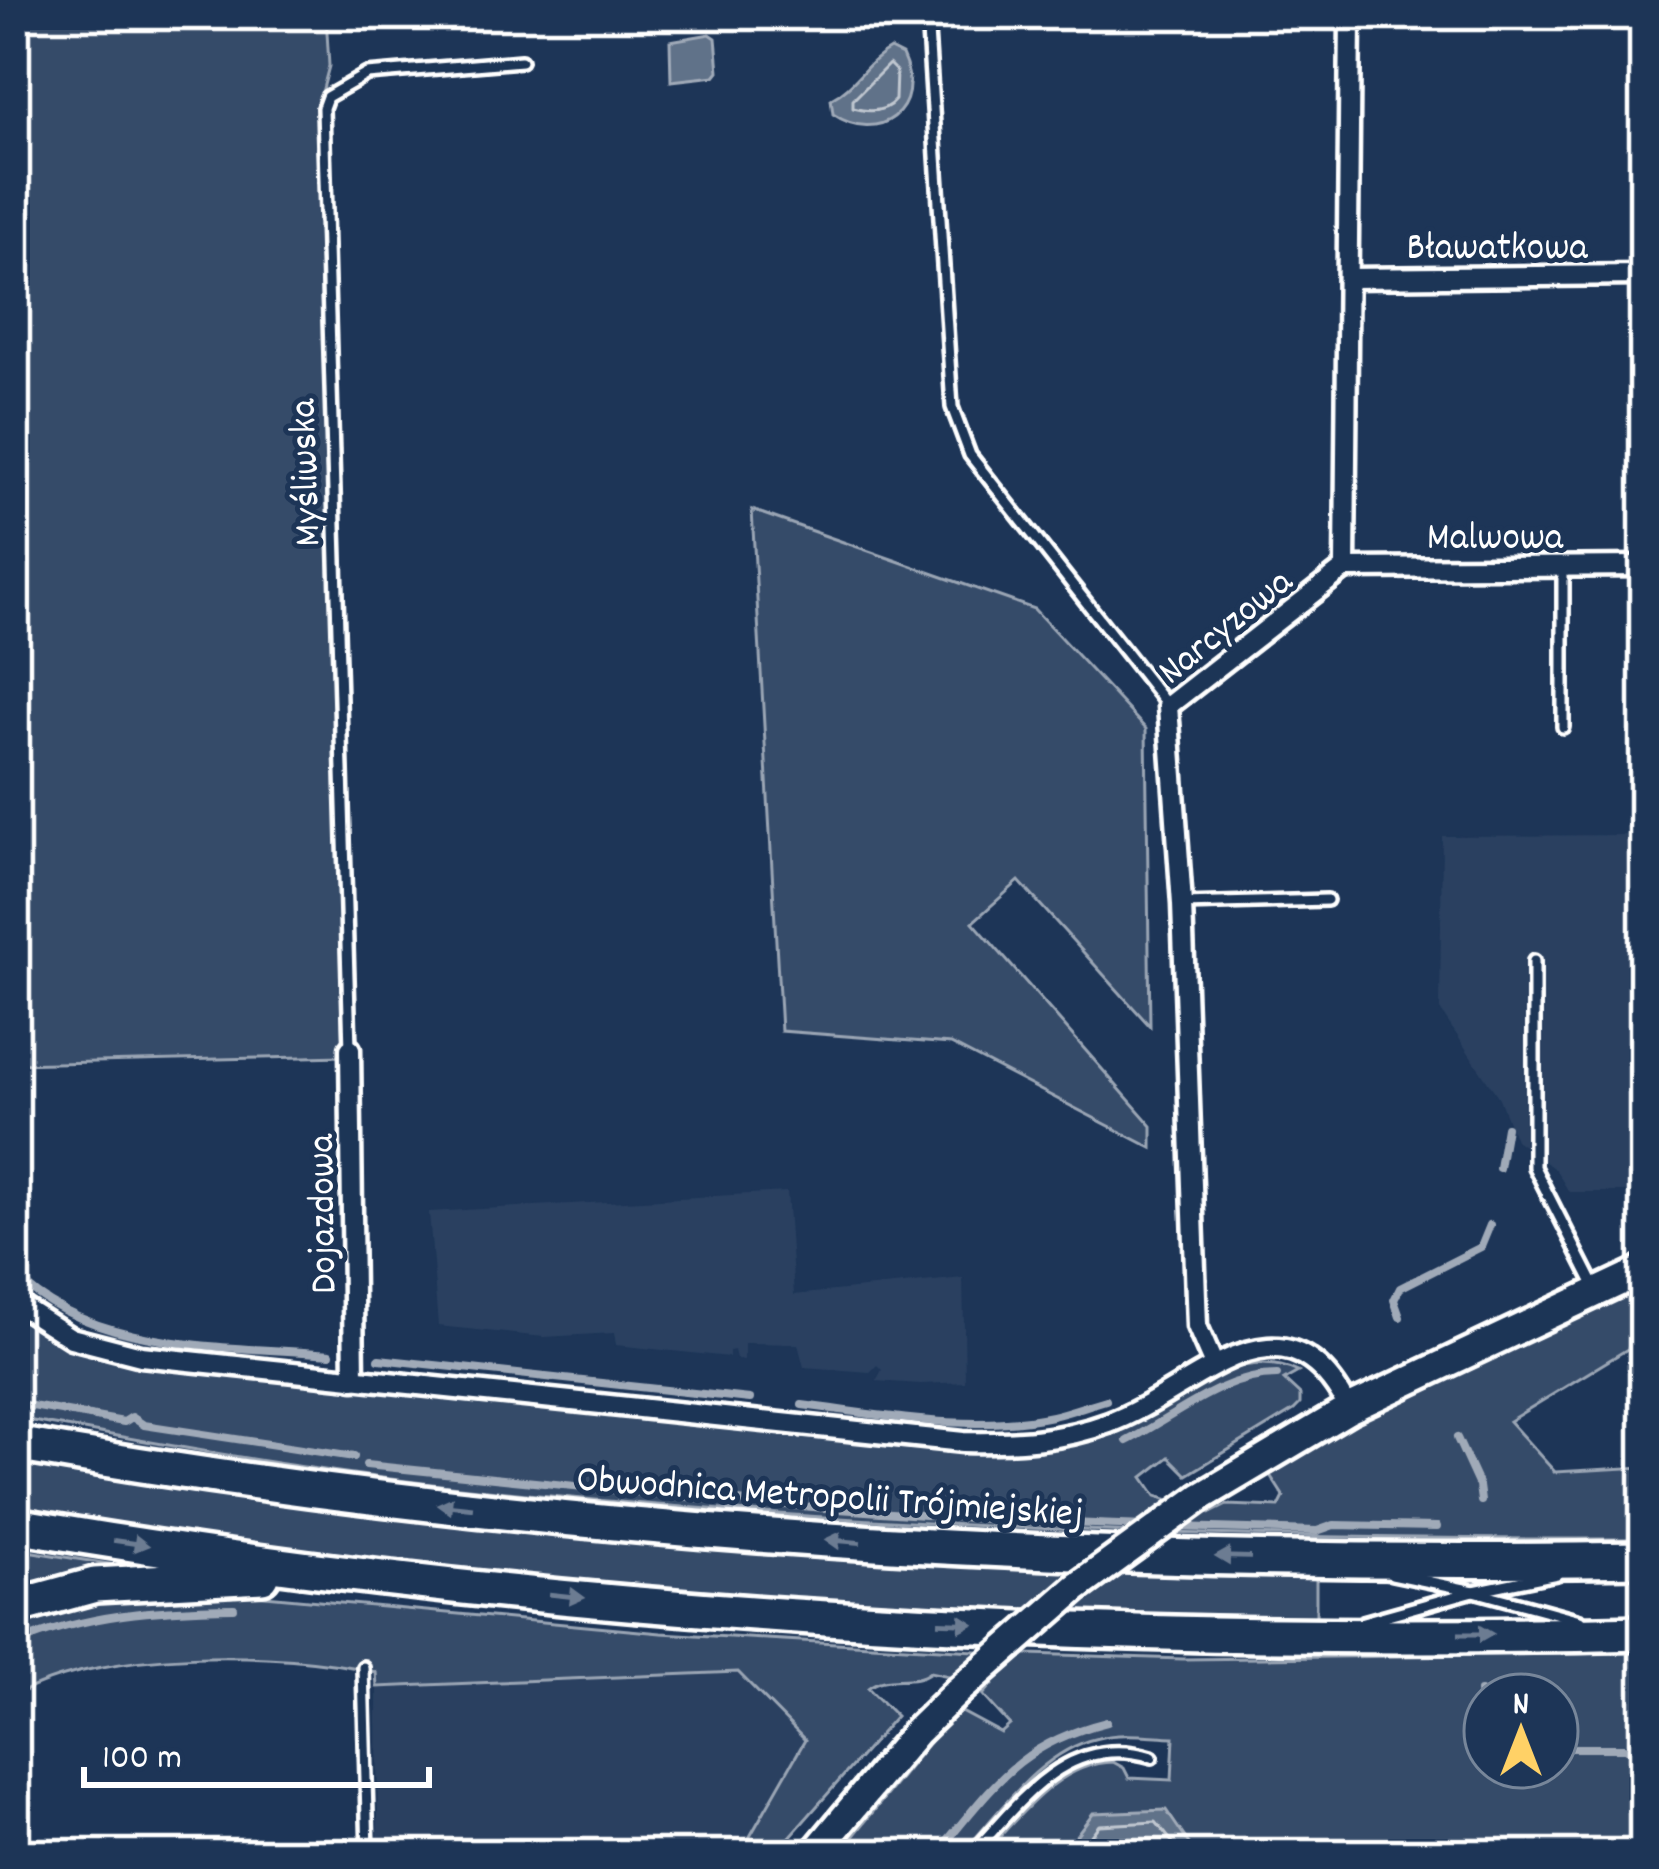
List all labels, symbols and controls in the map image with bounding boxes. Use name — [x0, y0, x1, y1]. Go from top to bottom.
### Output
street label: Bławatkowa — [1406, 223, 1588, 278]
street label: Myśliwska — [278, 397, 339, 548]
street label: Malwowa — [1427, 513, 1564, 568]
street label: Narcyzowa — [1148, 557, 1307, 700]
street label: Dojazdowa — [297, 1133, 354, 1294]
street label: Obwodnica Metropolii Trójmiejskiej — [574, 1454, 1085, 1545]
one-way arrow — [436, 1496, 473, 1515]
one-way arrow — [824, 1531, 861, 1550]
one-way arrow — [112, 1534, 150, 1553]
one-way arrow — [1213, 1547, 1251, 1567]
one-way arrow — [548, 1587, 586, 1606]
one-way arrow — [938, 1614, 976, 1633]
one-way arrow — [1458, 1624, 1496, 1644]
north arrow — [1461, 1671, 1581, 1791]
text: N — [1513, 1683, 1529, 1730]
scale bar — [84, 1713, 429, 1787]
text: 100 m — [102, 1734, 182, 1786]

